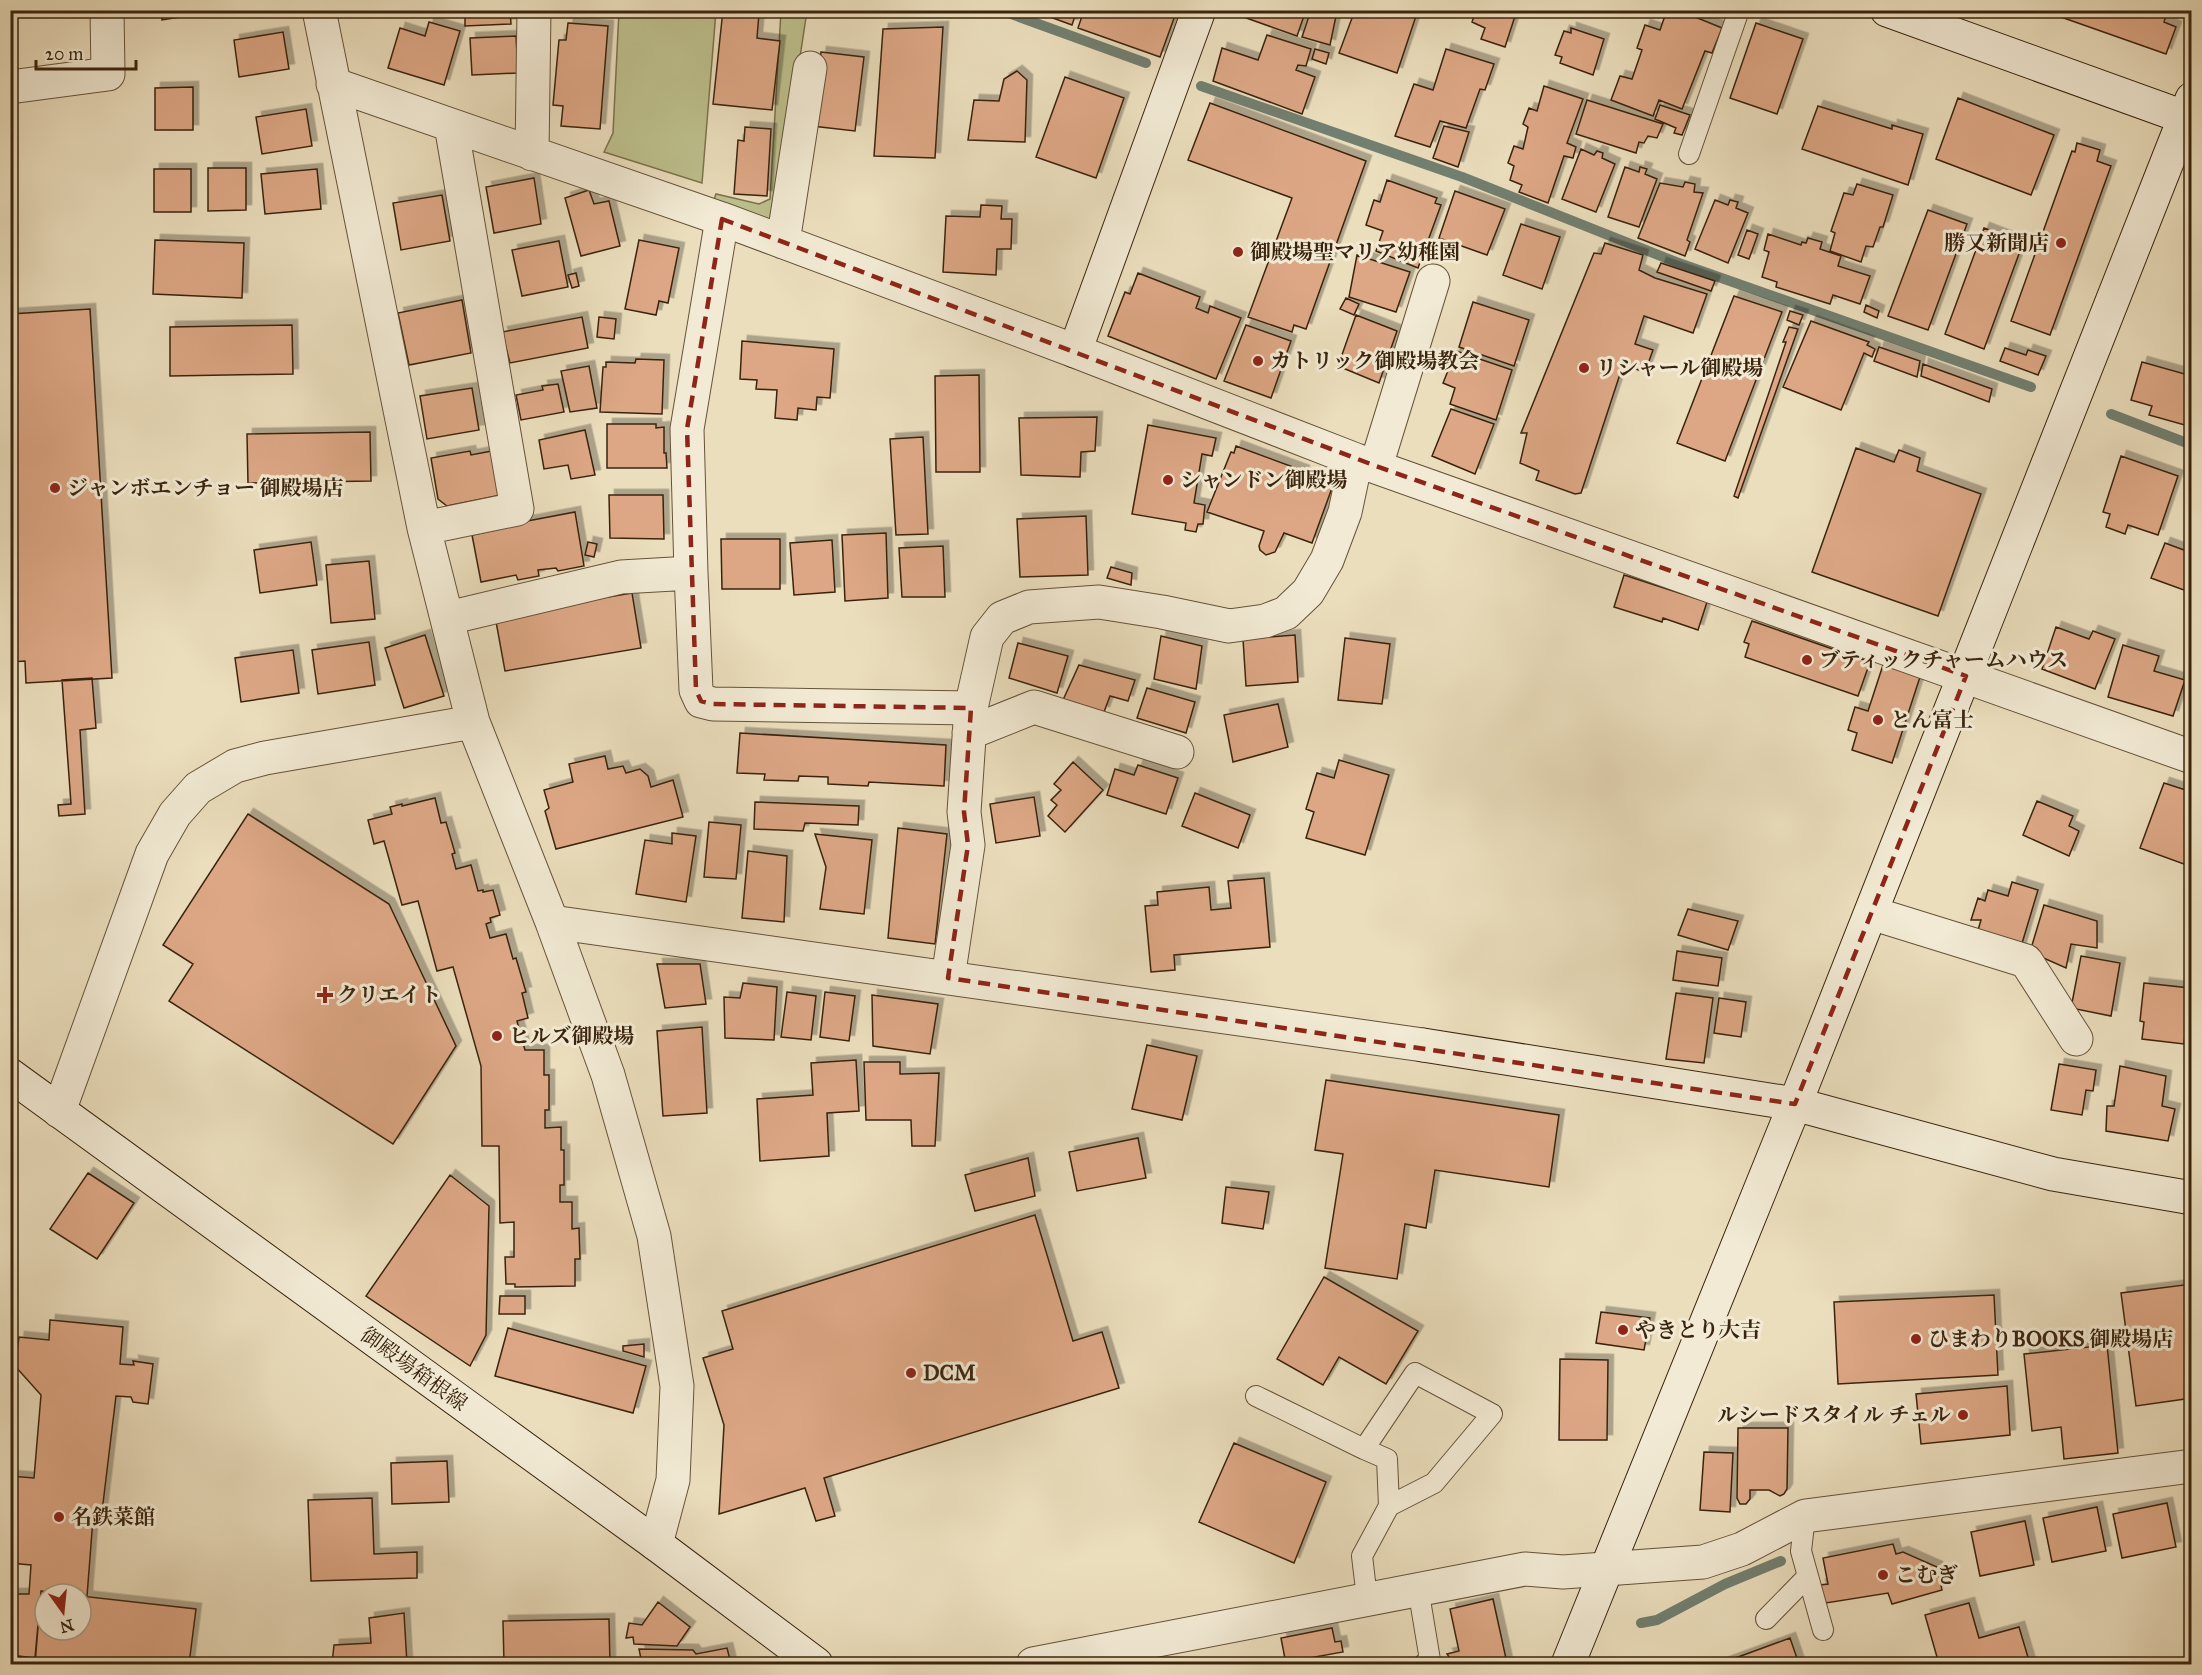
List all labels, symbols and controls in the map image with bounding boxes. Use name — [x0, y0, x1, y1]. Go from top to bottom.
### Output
scale bar — [36, 33, 136, 71]
text: 20 m — [45, 43, 83, 65]
place label: 勝又新聞店 — [1944, 230, 2049, 256]
marker: 勝又新聞店 — [2054, 236, 2068, 250]
place label: 御殿場聖マリア幼稚園 — [1250, 239, 1460, 265]
marker: 御殿場聖マリア幼稚園 — [1231, 245, 1245, 259]
place label: カトリック御殿場教会 — [1270, 348, 1479, 374]
marker: カトリック御殿場教会 — [1251, 354, 1265, 368]
place label: リシャール御殿場 — [1596, 355, 1763, 381]
marker: リシャール御殿場 — [1577, 361, 1591, 375]
place label: シャンドン御殿場 — [1180, 467, 1348, 493]
marker: シャンドン御殿場 — [1161, 473, 1175, 487]
place label: ジャンボエンチョー 御殿場店 — [67, 475, 343, 501]
marker: ジャンボエンチョー 御殿場店 — [48, 481, 62, 495]
place label: ブティックチャームハウス — [1819, 647, 2068, 673]
marker: ブティックチャームハウス — [1800, 653, 1814, 667]
place label: とん富士 — [1890, 707, 1974, 733]
marker: とん富士 — [1871, 713, 1885, 727]
place label: クリエイト — [337, 982, 442, 1008]
marker: クリエイト — [318, 988, 332, 1002]
place label: ヒルズ御殿場 — [509, 1023, 634, 1049]
marker: ヒルズ御殿場 — [490, 1029, 504, 1043]
place label: やきとり大吉 — [1635, 1317, 1761, 1343]
street label: 御殿場箱根線 — [355, 1321, 473, 1417]
marker: やきとり大吉 — [1616, 1323, 1630, 1337]
place label: ひまわりBOOKS 御殿場店 — [1928, 1326, 2173, 1352]
marker: ひまわりBOOKS 御殿場店 — [1909, 1332, 1923, 1346]
place label: DCM — [923, 1360, 976, 1386]
marker: DCM — [904, 1366, 918, 1380]
place label: ルシードスタイル チェル — [1717, 1402, 1951, 1428]
marker: ルシードスタイル チェル — [1956, 1408, 1970, 1422]
place label: 名鉄菜館 — [71, 1504, 155, 1530]
marker: 名鉄菜館 — [52, 1510, 66, 1524]
place label: こむぎ — [1895, 1562, 1958, 1588]
marker: こむぎ — [1876, 1568, 1890, 1582]
north arrow — [33, 1582, 93, 1642]
text: N — [57, 1615, 76, 1637]

